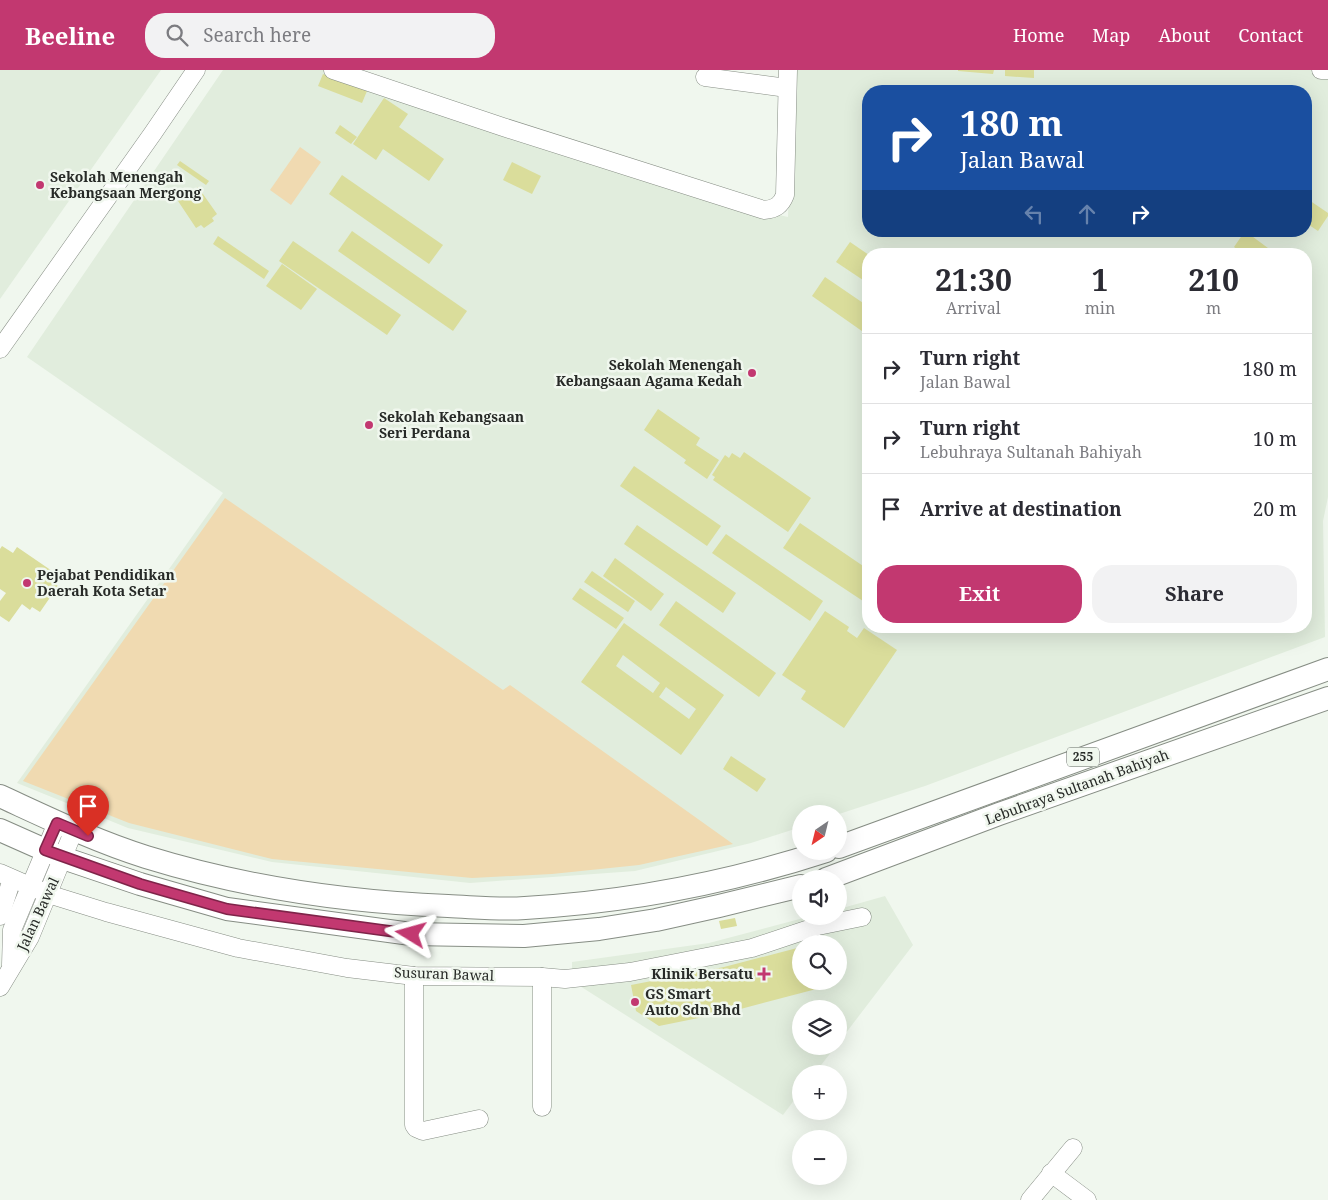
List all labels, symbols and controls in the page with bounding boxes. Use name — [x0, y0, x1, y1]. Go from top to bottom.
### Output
search box — [145, 13, 495, 58]
text: Beeline — [25, 19, 115, 52]
icon: search — [163, 21, 191, 49]
text: Search here — [203, 22, 311, 48]
text: Home — [1013, 23, 1064, 47]
text: Map — [1092, 23, 1130, 47]
text: About — [1158, 23, 1210, 47]
text: Contact — [1238, 23, 1303, 47]
text: 180 m — [960, 99, 1063, 146]
icon: right — [877, 105, 942, 170]
text: Jalan Bawal — [960, 144, 1084, 174]
place label: Sekolah Menengah Kebangsaan Mergong — [50, 167, 202, 202]
marker: Sekolah Menengah Kebangsaan Mergong — [34, 179, 46, 191]
icon: left — [1020, 200, 1048, 228]
icon: ahead — [1073, 200, 1101, 228]
icon: right — [1126, 200, 1154, 228]
text: 21:30 — [935, 259, 1012, 300]
text: 1 — [1092, 259, 1108, 300]
text: 210 — [1188, 259, 1239, 300]
text: Arrival — [946, 297, 1001, 319]
text: min — [1085, 297, 1115, 319]
text: m — [1206, 297, 1221, 319]
text: Turn right — [920, 345, 1020, 371]
place label: Sekolah Menengah Kebangsaan Agama Kedah — [556, 355, 742, 390]
icon: right — [877, 355, 905, 383]
text: 180 m — [1242, 356, 1297, 382]
marker: Sekolah Menengah Kebangsaan Agama Kedah — [746, 367, 758, 379]
text: Jalan Bawal — [920, 371, 1010, 393]
place label: Sekolah Kebangsaan Seri Perdana — [379, 407, 524, 442]
text: Turn right — [920, 415, 1020, 441]
marker: Sekolah Kebangsaan Seri Perdana — [363, 419, 375, 431]
icon: right — [877, 425, 905, 453]
text: 10 m — [1253, 426, 1297, 452]
text: Lebuhraya Sultanah Bahiyah — [920, 441, 1142, 463]
icon: arrive — [877, 495, 905, 523]
text: Arrive at destination — [920, 496, 1122, 522]
text: 20 m — [1253, 496, 1297, 522]
place label: Pejabat Pendidikan Daerah Kota Setar — [37, 565, 175, 600]
button: Exit — [877, 565, 1082, 623]
button: Share — [1092, 565, 1297, 623]
marker: Pejabat Pendidikan Daerah Kota Setar — [21, 577, 33, 589]
street label: Lebuhraya Sultanah Bahiyah — [982, 744, 1171, 829]
road number: 255 — [1067, 748, 1099, 766]
pin — [67, 785, 109, 836]
icon: arrive — [74, 792, 102, 820]
north arrow — [792, 805, 848, 860]
map controls — [792, 805, 847, 1185]
button: sound — [792, 870, 847, 925]
street label: Jalan Bawal — [12, 873, 63, 955]
position arrow — [384, 907, 436, 959]
button: search — [792, 935, 847, 990]
street label: Susuran Bawal — [394, 962, 495, 985]
place label: Klinik Bersatu — [651, 964, 753, 983]
marker: Klinik Bersatu — [757, 967, 771, 981]
place label: GS Smart Auto Sdn Bhd — [645, 984, 741, 1019]
marker: GS Smart Auto Sdn Bhd — [629, 996, 641, 1008]
button: layers — [792, 1000, 847, 1055]
button: + — [792, 1065, 847, 1120]
button: − — [792, 1130, 847, 1185]

